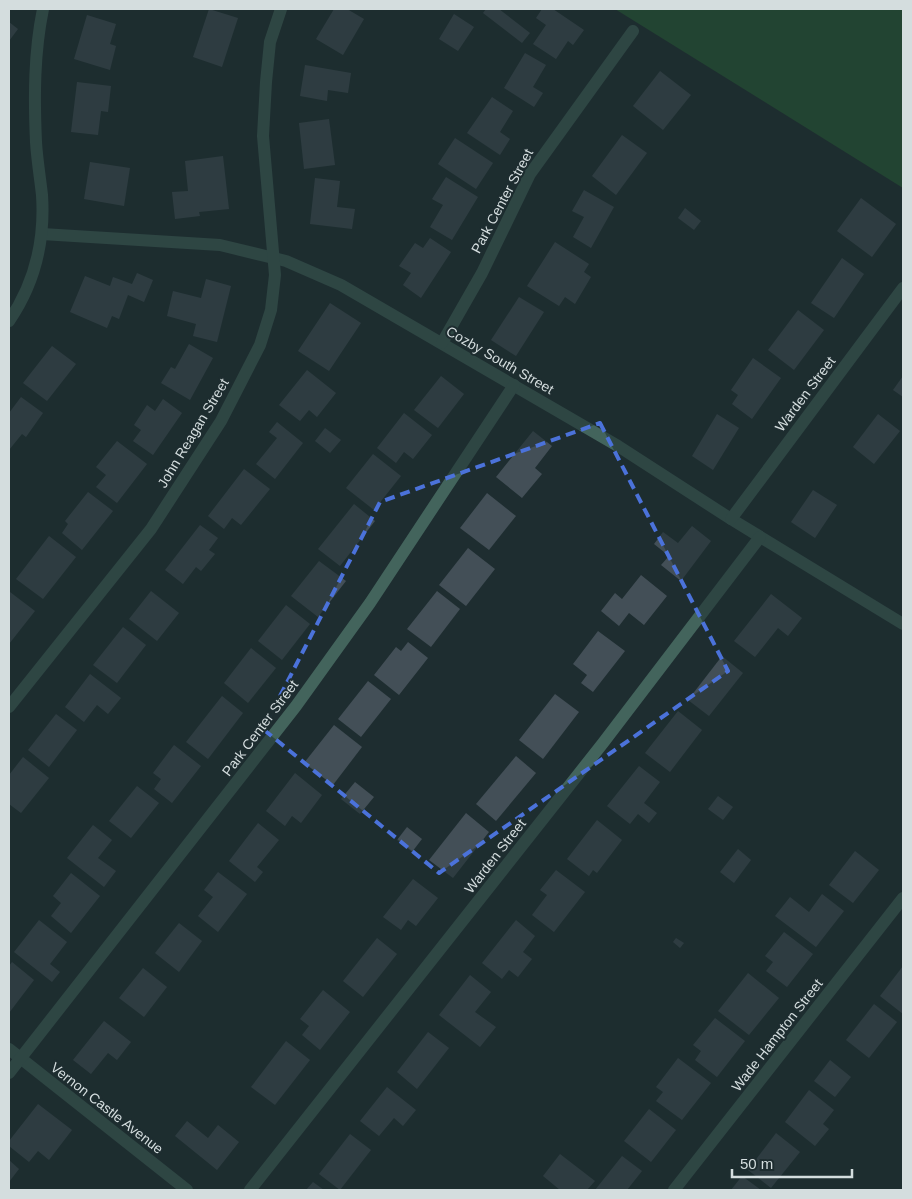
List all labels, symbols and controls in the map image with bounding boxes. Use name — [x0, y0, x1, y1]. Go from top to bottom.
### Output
street label: Park Center Street — [468, 146, 536, 256]
street label: Cozby South Street — [443, 323, 557, 397]
street label: Warden Street — [772, 353, 838, 435]
street label: John Reagan Street — [154, 375, 232, 490]
street label: Park Center Street — [219, 677, 301, 779]
street label: Warden Street — [461, 816, 529, 896]
street label: Wade Hampton Street — [728, 976, 826, 1094]
street label: Vernon Castle Avenue — [48, 1059, 167, 1157]
scale bar — [732, 1146, 852, 1178]
text: 50 m — [740, 1155, 773, 1172]

